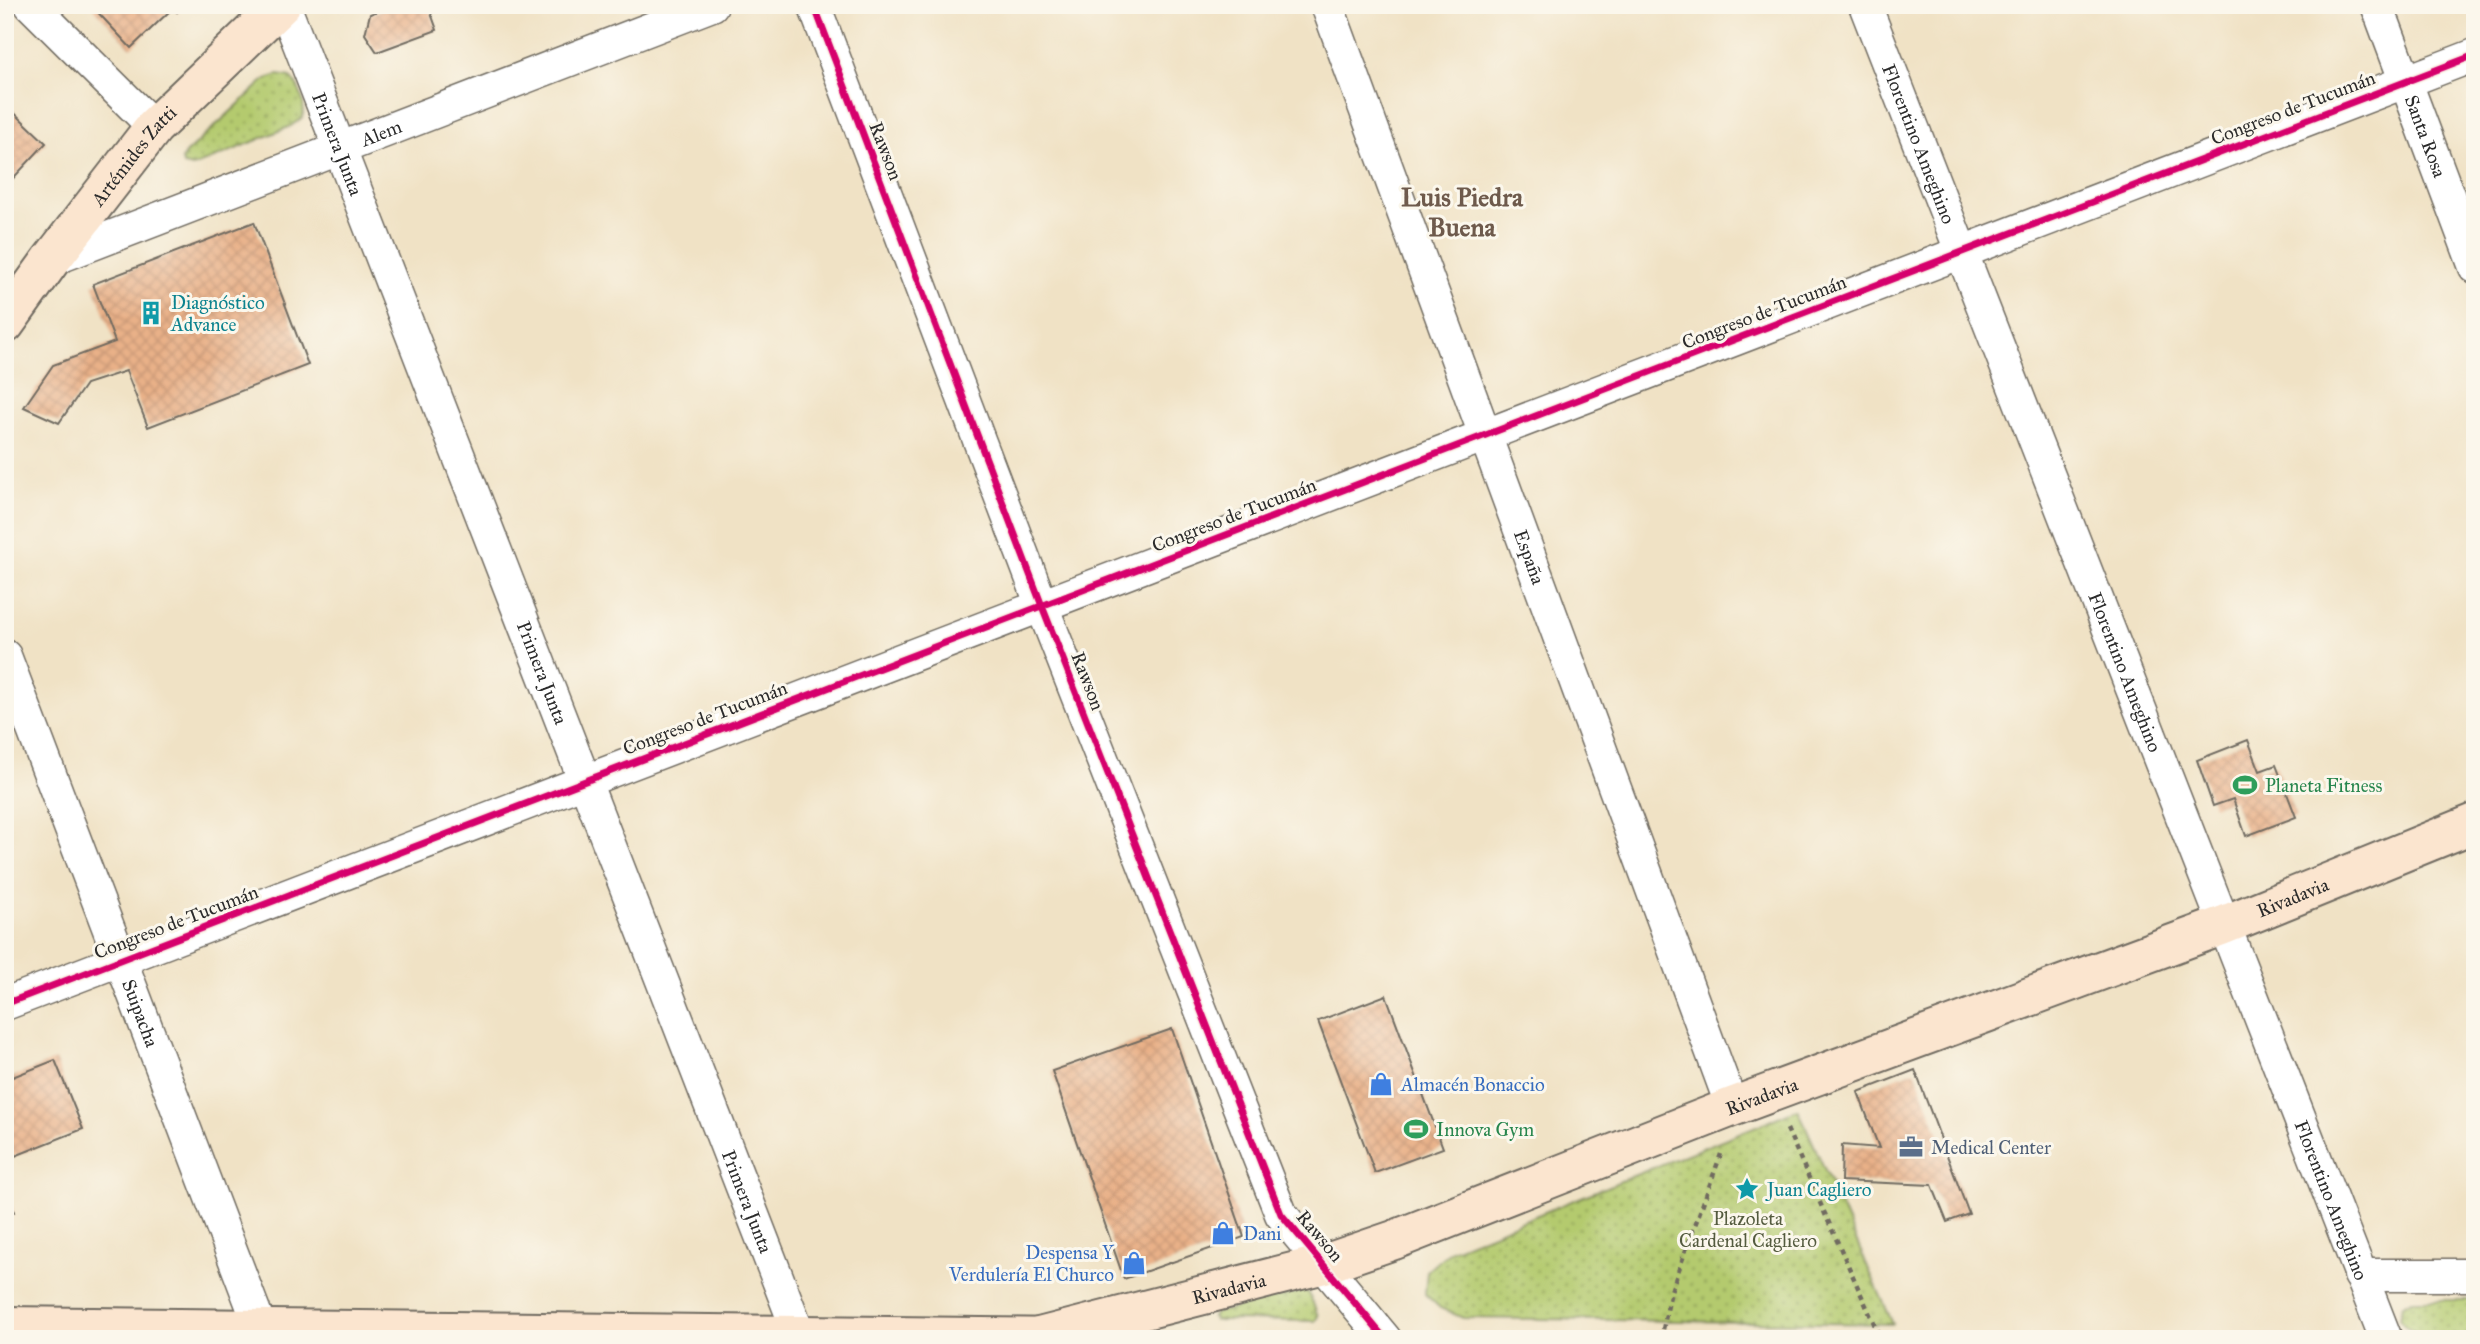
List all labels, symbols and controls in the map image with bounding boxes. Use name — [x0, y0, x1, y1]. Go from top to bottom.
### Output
street label: Florentino Ameghino — [1878, 61, 1961, 227]
street label: Congreso de Tucumán — [2208, 66, 2379, 151]
street label: Primera Junta — [307, 89, 369, 200]
street label: Santa Rosa — [2400, 92, 2452, 181]
street label: Artémides Zatti — [85, 100, 181, 211]
street label: Alem — [357, 114, 405, 151]
street label: Rawson — [864, 119, 908, 183]
district label: Luis Piedra Buena — [1401, 181, 1524, 243]
street label: Congreso de Tucumán — [1679, 270, 1850, 355]
place label: Diagnóstico Advance — [170, 291, 265, 336]
building icon: Diagnóstico Advance — [137, 299, 165, 327]
street label: Congreso de Tucumán — [1149, 473, 1320, 558]
street label: España — [1509, 526, 1551, 588]
street label: Florentino Ameghino — [2084, 589, 2167, 755]
street label: Primera Junta — [512, 618, 573, 728]
street label: Rawson — [1066, 649, 1110, 713]
street label: Congreso de Tucumán — [620, 676, 791, 761]
sports icon: Planeta Fitness — [2231, 771, 2259, 799]
place label: Planeta Fitness — [2265, 774, 2382, 797]
street label: Rivadavia — [2253, 872, 2333, 922]
street label: Congreso de Tucumán — [91, 880, 262, 965]
street label: Suipacha — [118, 976, 164, 1051]
shop icon: Almacén Bonaccio — [1367, 1070, 1395, 1098]
street label: Rivadavia — [1722, 1072, 1802, 1120]
place label: Almacén Bonaccio — [1400, 1073, 1545, 1096]
sports icon: Innova Gym — [1402, 1115, 1430, 1143]
street label: Florentino Ameghino — [2290, 1117, 2373, 1284]
place label: Innova Gym — [1436, 1118, 1534, 1141]
office icon: Medical Center — [1897, 1133, 1925, 1161]
place label: Medical Center — [1931, 1136, 2052, 1159]
street label: Primera Junta — [717, 1147, 778, 1257]
place icon: Juan Cagliero — [1733, 1175, 1761, 1203]
place label: Juan Cagliero — [1765, 1178, 1872, 1202]
street label: Rawson — [1292, 1205, 1348, 1267]
park label: Plazoleta Cardenal Cagliero — [1679, 1207, 1817, 1253]
shop icon: Dani — [1209, 1219, 1237, 1247]
place label: Dani — [1243, 1222, 1282, 1245]
place label: Despensa Y Verdulería El Churco — [948, 1241, 1115, 1286]
shop icon: Despensa Y Verdulería El Churco — [1120, 1249, 1148, 1277]
street label: Rivadavia — [1190, 1268, 1269, 1309]

